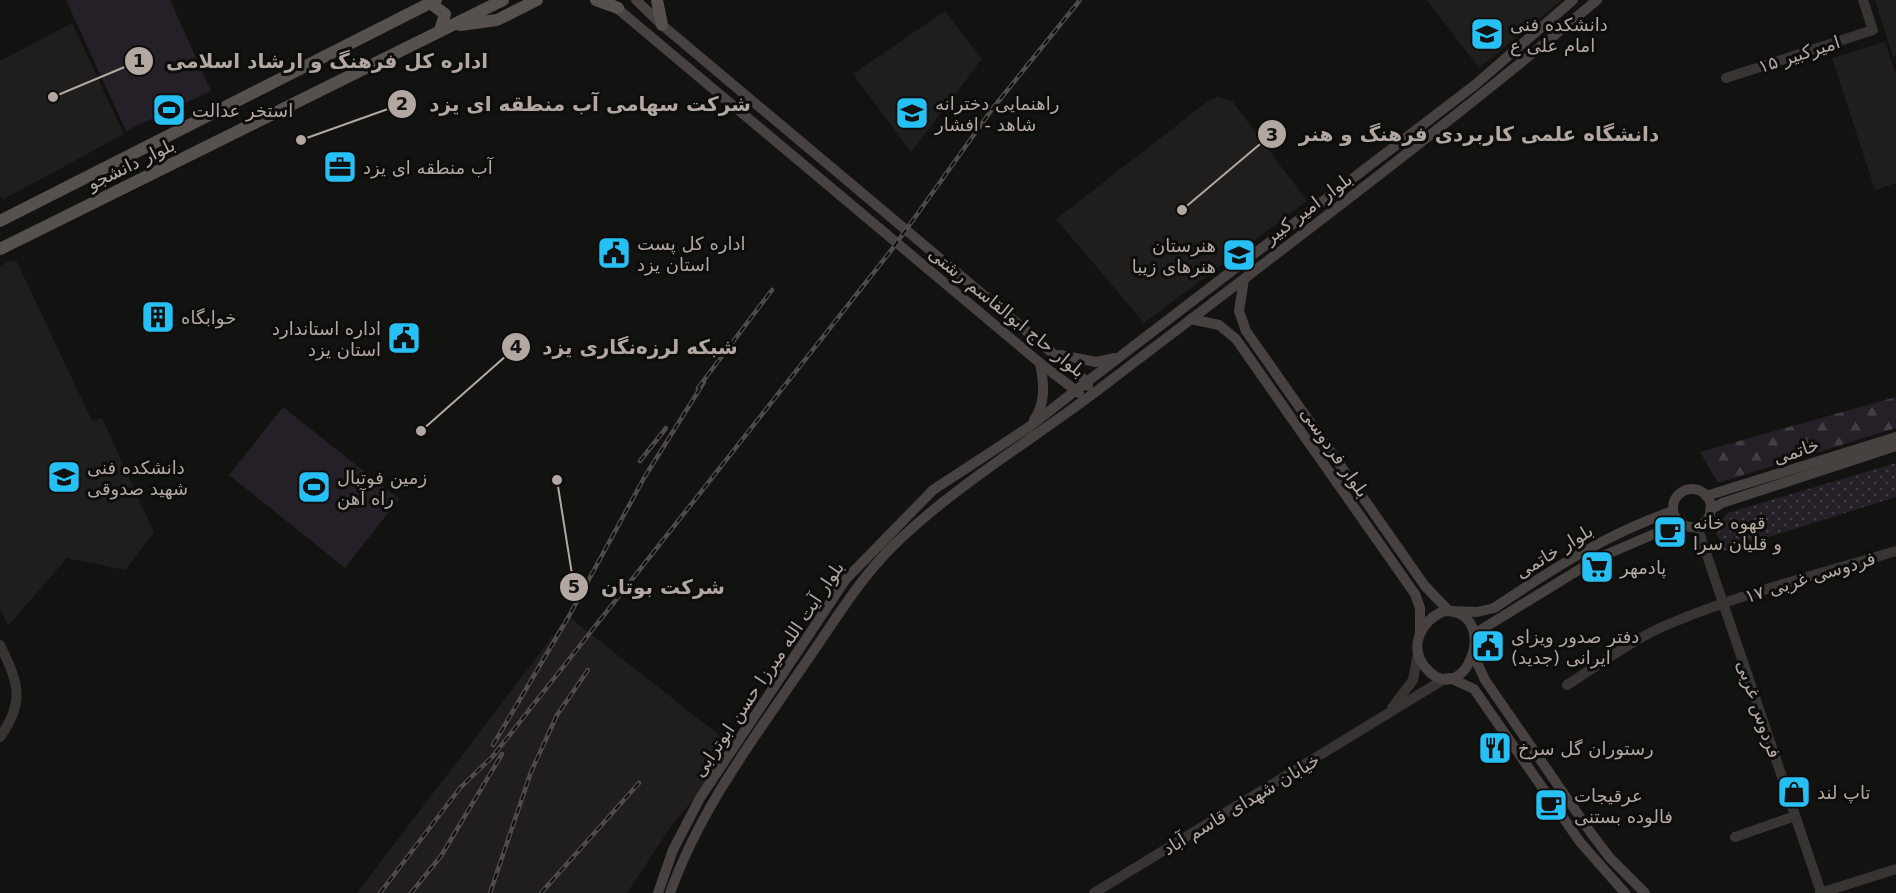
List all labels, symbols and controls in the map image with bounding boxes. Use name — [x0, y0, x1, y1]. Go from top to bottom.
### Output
place label: دانشکده فنی امام علی ع — [1510, 14, 1608, 57]
school or university icon: دانشکده فنی امام علی ع — [1469, 16, 1505, 52]
street label: امیرکبیر ۱۵ — [1756, 31, 1843, 78]
callout: اداره کل فرهنگ و ارشاد اسلامی — [124, 42, 500, 80]
text: اداره کل فرهنگ و ارشاد اسلامی — [166, 49, 488, 73]
text: 1 — [133, 50, 145, 71]
callout: شرکت سهامی آب منطقه ای یزد — [387, 85, 763, 123]
text: شرکت سهامی آب منطقه ای یزد — [429, 91, 751, 116]
sports icon: استخر عدالت — [151, 92, 187, 128]
text: 2 — [396, 93, 408, 114]
place label: راهنمایی دخترانه شاهد - افشار — [934, 93, 1059, 135]
school or university icon: راهنمایی دخترانه شاهد - افشار — [894, 95, 930, 131]
place label: استخر عدالت — [192, 100, 293, 122]
callout: دانشگاه علمی کاربردی فرهنگ و هنر — [1257, 115, 1671, 153]
text: دانشگاه علمی کاربردی فرهنگ و هنر — [1298, 122, 1659, 146]
text: 3 — [1266, 124, 1278, 145]
street label: بلوار دانشجو — [83, 134, 179, 196]
office icon: آب منطقه ای یزد — [322, 149, 358, 185]
place label: آب منطقه ای یزد — [363, 156, 494, 179]
street label: بلوار امیر کبیر — [1259, 168, 1357, 249]
place label: اداره کل پست استان یزد — [637, 233, 746, 276]
public building icon: اداره کل پست استان یزد — [596, 235, 632, 271]
place label: هنرستان هنرهای زیبا — [1132, 235, 1216, 278]
school or university icon: هنرستان هنرهای زیبا — [1221, 237, 1257, 273]
street label: بلوار حاج ابوالقاسم رشتی — [924, 242, 1089, 382]
building icon: خوابگاه — [140, 299, 176, 335]
place label: خوابگاه — [181, 307, 236, 329]
place label: اداره استاندارد استان یزد — [272, 318, 381, 361]
public building icon: اداره استاندارد استان یزد — [386, 320, 422, 356]
callout: شبکه لرزه‌نگاری یزد — [501, 328, 750, 366]
text: شبکه لرزه‌نگاری یزد — [542, 335, 738, 359]
text: 4 — [510, 336, 522, 357]
street label: بلوار فردوسی — [1295, 403, 1374, 502]
street label: خاتمی — [1770, 434, 1822, 468]
place label: دانشکده فنی شهید صدوقی — [87, 457, 188, 500]
school or university icon: دانشکده فنی شهید صدوقی — [46, 459, 82, 495]
place label: زمین فوتبال راه آهن — [337, 467, 427, 510]
sports icon: زمین فوتبال راه آهن — [296, 469, 332, 505]
place label: قهوه خانه و قلیان سرا — [1693, 512, 1782, 555]
cafe icon: قهوه خانه و قلیان سرا — [1652, 514, 1688, 550]
street label: بلوار خاتمی — [1511, 520, 1597, 583]
street label: فردوسی غربی ۱۷ — [1742, 547, 1878, 608]
supermarket icon: پادمهر — [1579, 549, 1615, 585]
street label: بلوار آیت الله میرزا حسن ابوترابی — [687, 557, 849, 781]
place label: پادمهر — [1619, 557, 1666, 579]
callout: شرکت بوتان — [559, 568, 737, 606]
text: شرکت بوتان — [601, 575, 725, 599]
text: 5 — [568, 576, 580, 597]
place label: دفتر صدور ویزای ایرانی (جدید) — [1511, 626, 1639, 669]
public building icon: دفتر صدور ویزای ایرانی (جدید) — [1470, 628, 1506, 664]
street label: فردوس غربی — [1731, 657, 1786, 761]
restaurant icon: رستوران گل سرخ — [1477, 730, 1513, 766]
place label: رستوران گل سرخ — [1518, 738, 1654, 760]
street label: خیابان شهدای قاسم آباد — [1158, 748, 1324, 860]
shop icon: تاپ لند — [1776, 774, 1812, 810]
place label: تاپ لند — [1817, 782, 1871, 804]
place label: عرقیجات فالوده بستنی — [1574, 785, 1673, 828]
cafe icon: عرقیجات فالوده بستنی — [1533, 787, 1569, 823]

